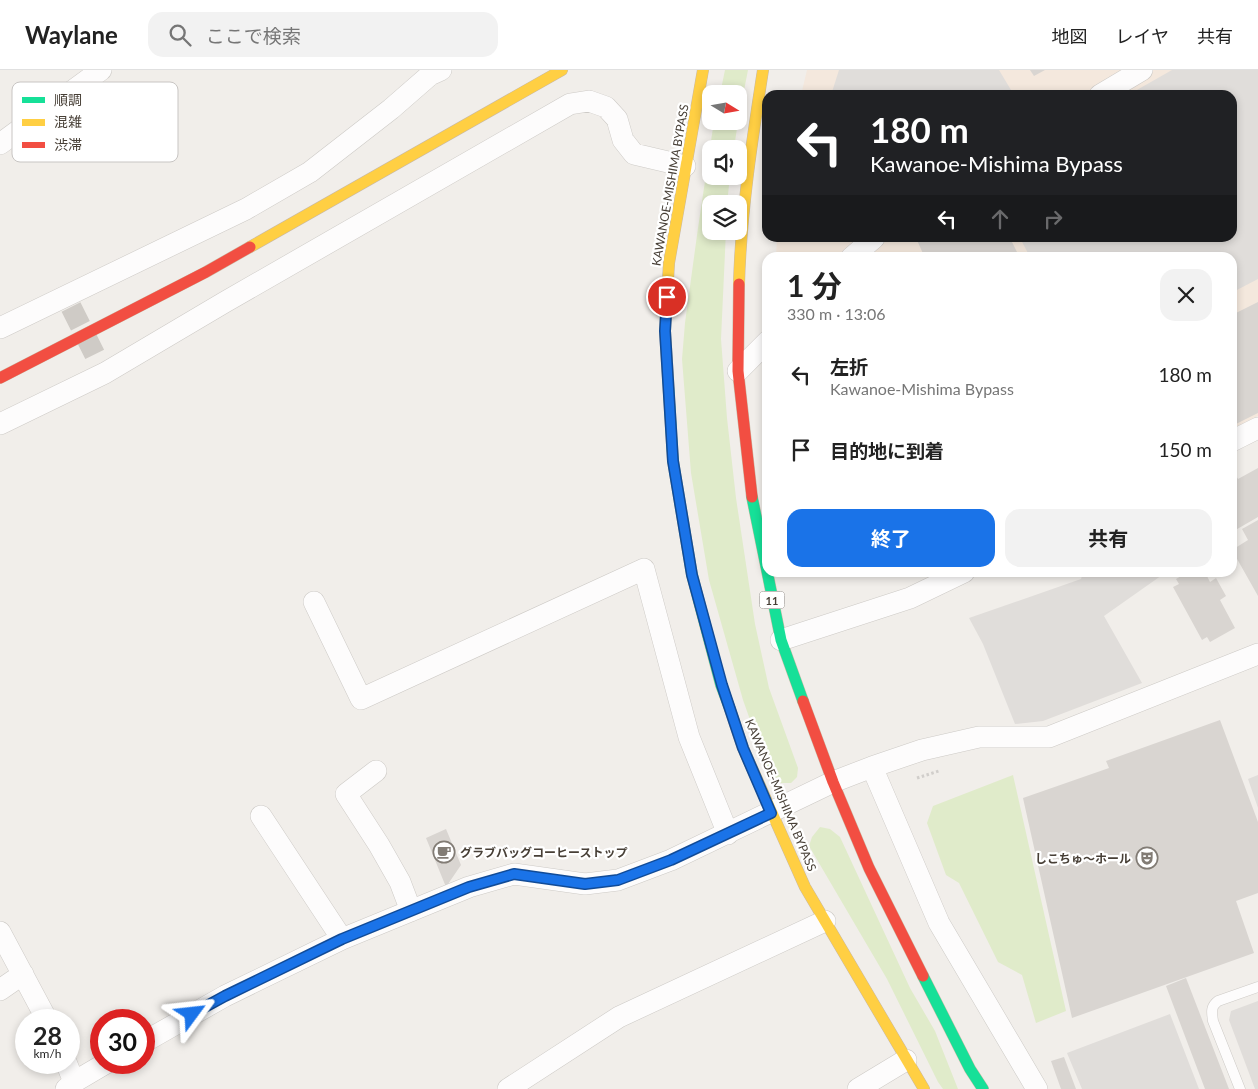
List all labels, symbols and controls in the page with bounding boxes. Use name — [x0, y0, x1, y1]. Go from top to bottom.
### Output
search box — [148, 12, 498, 57]
text: Waylane — [25, 20, 118, 49]
icon: search — [166, 21, 194, 49]
text: ここで検索 — [206, 24, 301, 47]
text: 地図 — [1052, 25, 1088, 47]
text: レイヤ — [1116, 25, 1169, 47]
text: 共有 — [1197, 25, 1233, 47]
legend — [12, 82, 178, 162]
north arrow — [702, 85, 748, 130]
map controls — [702, 85, 747, 240]
text: 順調 — [54, 91, 82, 108]
street label: KAWANOE-MISHIMA BYPASS — [648, 103, 692, 267]
text: 180 m — [870, 108, 969, 150]
icon: left — [787, 110, 852, 175]
text: 混雑 — [54, 113, 82, 130]
text: 渋滞 — [54, 136, 82, 153]
button: sound — [702, 140, 747, 185]
text: Kawanoe-Mishima Bypass — [870, 150, 1123, 177]
button: layers — [702, 195, 747, 240]
icon: left — [933, 205, 961, 233]
icon: ahead — [986, 205, 1014, 233]
icon: right — [1039, 205, 1067, 233]
text: 1 分 — [787, 267, 842, 303]
button: close — [1160, 269, 1212, 321]
pin — [646, 276, 688, 318]
icon: arrive — [653, 283, 681, 311]
text: 330 m · 13:06 — [787, 304, 886, 323]
text: 左折 — [830, 355, 868, 378]
icon: left — [787, 361, 815, 389]
text: 180 m — [1158, 363, 1212, 386]
text: Kawanoe-Mishima Bypass — [830, 379, 1014, 398]
icon: arrive — [787, 436, 815, 464]
text: 150 m — [1158, 438, 1212, 461]
text: 目的地に到着 — [830, 439, 944, 462]
button: 終了 — [787, 509, 995, 567]
button: 共有 — [1005, 509, 1212, 567]
road number: 11 — [760, 592, 784, 608]
street label: KAWANOE-MISHIMA BYPASS — [742, 717, 820, 873]
cafe icon: グラブバッグコーヒーストップ — [432, 840, 456, 864]
place label: グラブバッグコーヒーストップ — [460, 845, 627, 860]
theatre icon: しこちゅ～ホール — [1135, 846, 1159, 870]
place label: しこちゅ～ホール — [1035, 851, 1131, 866]
position arrow — [165, 987, 217, 1039]
speed limit sign: 30 — [90, 1009, 155, 1074]
text: 28 — [33, 1020, 62, 1050]
text: km/h — [33, 1046, 62, 1061]

